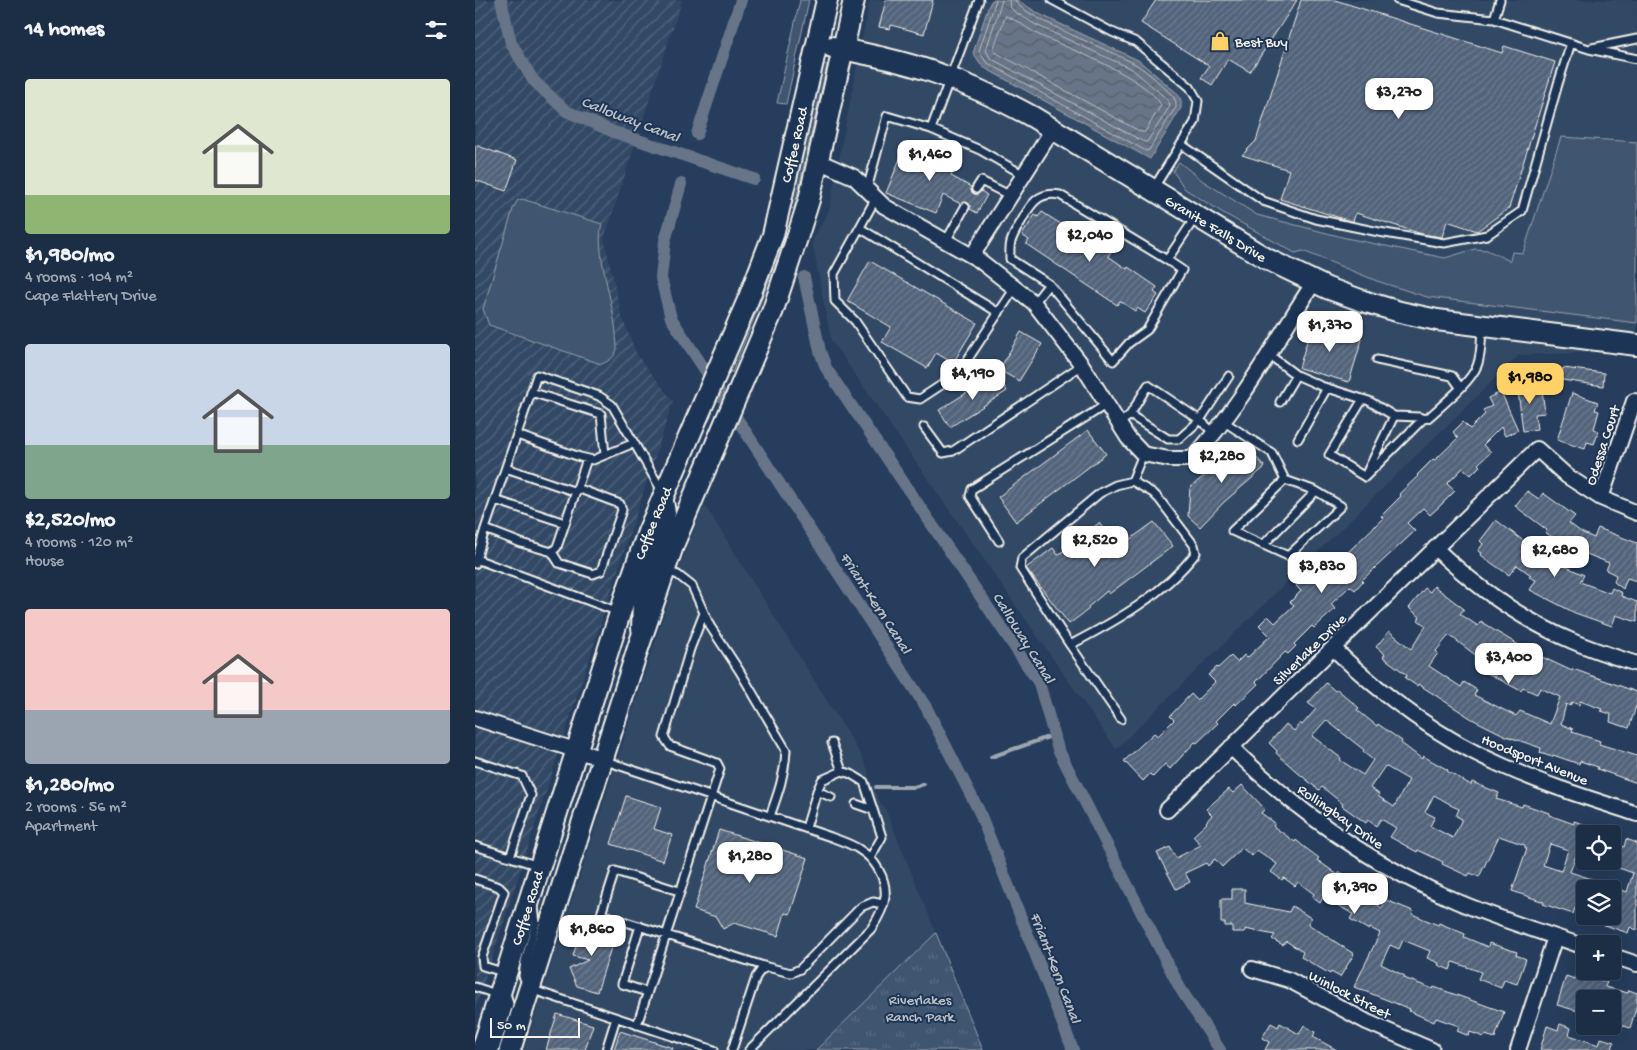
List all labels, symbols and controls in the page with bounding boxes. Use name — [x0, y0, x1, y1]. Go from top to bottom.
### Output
icon: filters — [422, 16, 450, 44]
text: 14 homes — [25, 18, 104, 43]
shop icon: Best Buy — [1209, 30, 1231, 52]
place label: Best Buy — [1234, 34, 1288, 52]
pin: $3,270 — [1358, 78, 1440, 120]
text: $3,270 — [1376, 84, 1422, 103]
water label: Calloway Canal — [578, 94, 683, 149]
street label: Coffee Road — [778, 104, 813, 185]
icon: home — [193, 111, 283, 201]
pin: $1,460 — [889, 140, 971, 182]
text: $1,460 — [908, 146, 952, 165]
street label: Granite Falls Drive — [1161, 192, 1269, 268]
pin: $2,040 — [1049, 220, 1131, 263]
text: $2,040 — [1067, 227, 1113, 246]
text: $1,980/mo — [25, 244, 114, 269]
text: 4 rooms · 104 m² — [25, 269, 133, 288]
text: Cape Flattery Drive — [25, 288, 157, 307]
pin: $1,370 — [1289, 310, 1371, 353]
text: $1,370 — [1308, 317, 1352, 336]
pin: $4,190 — [932, 358, 1014, 401]
pin: $1,980 — [1489, 362, 1571, 405]
text: $4,190 — [951, 365, 995, 384]
text: $1,980 — [1508, 369, 1552, 388]
icon: home — [193, 376, 283, 466]
street label: Odessa Court — [1583, 402, 1626, 488]
pin: $2,280 — [1181, 442, 1263, 484]
text: $2,280 — [1199, 448, 1245, 467]
street label: Coffee Road — [632, 484, 678, 563]
text: $2,520/mo — [25, 509, 115, 534]
pin: $2,520 — [1054, 526, 1136, 568]
text: $2,520 — [1072, 532, 1118, 551]
text: 4 rooms · 120 m² — [25, 534, 133, 553]
pin: $2,680 — [1514, 536, 1596, 578]
text: $2,680 — [1532, 542, 1578, 561]
water label: Friant-Kern Canal — [834, 550, 915, 659]
pin: $3,830 — [1281, 552, 1363, 594]
text: House — [25, 553, 64, 572]
text: $3,830 — [1299, 558, 1345, 577]
water label: Calloway Canal — [987, 590, 1058, 689]
street label: Silverlake Drive — [1270, 611, 1351, 690]
icon: home — [193, 641, 283, 731]
pin: $3,400 — [1468, 642, 1550, 685]
text: $3,400 — [1486, 649, 1532, 668]
street label: Hoodsport Avenue — [1478, 731, 1591, 791]
text: $1,280/mo — [25, 774, 114, 799]
street label: Rollingbay Drive — [1293, 781, 1387, 854]
text: 2 rooms · 56 m² — [25, 799, 127, 818]
text: Apartment — [25, 818, 97, 837]
map controls — [1576, 825, 1621, 1035]
button: locate — [1576, 825, 1621, 870]
pin: $1,280 — [709, 842, 791, 884]
text: $1,280 — [728, 848, 772, 867]
street label: Coffee Road — [509, 868, 549, 948]
pin: $1,390 — [1314, 872, 1396, 915]
text: $1,390 — [1333, 879, 1377, 898]
button: layers — [1576, 880, 1621, 925]
water label: Friant-Kern Canal — [1024, 910, 1084, 1028]
pin: $1,860 — [551, 914, 633, 957]
text: $1,860 — [570, 921, 614, 940]
button: + — [1576, 935, 1621, 980]
street label: Winlock Street — [1305, 967, 1395, 1025]
button: − — [1576, 990, 1621, 1035]
park label: Riverlakes Ranch Park — [886, 992, 956, 1027]
scale bar — [490, 1015, 580, 1038]
text: 50 m — [497, 1018, 526, 1035]

